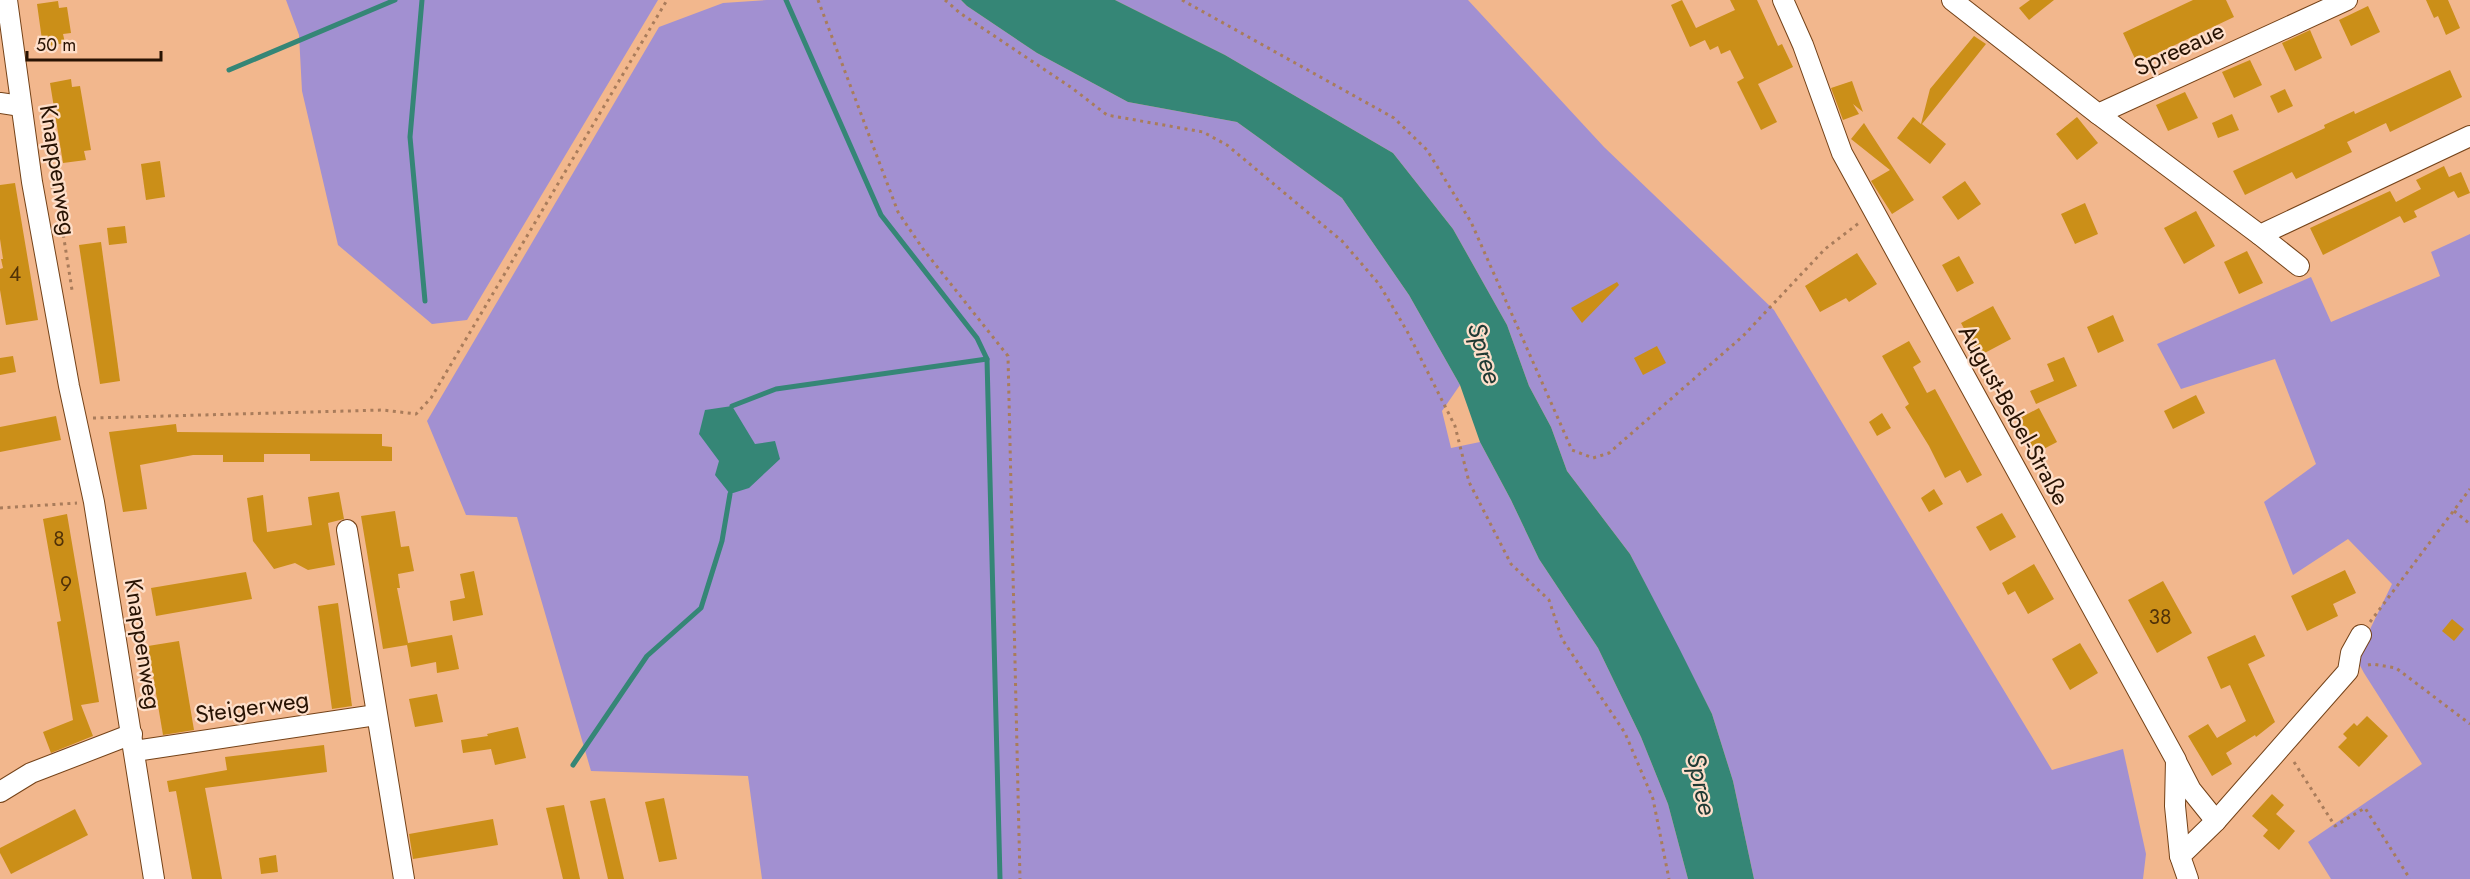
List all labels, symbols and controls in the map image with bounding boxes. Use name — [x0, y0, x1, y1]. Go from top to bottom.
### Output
street label: Spreeaue — [2128, 12, 2230, 85]
scale bar — [27, 24, 160, 62]
text: 50 m — [36, 32, 76, 58]
street label: Knappenweg — [31, 102, 86, 238]
house number: 4 — [9, 259, 21, 289]
water label: Spree — [1458, 318, 1512, 388]
street label: August-Bebel-Straße — [1950, 318, 2079, 511]
house number: 8 — [53, 524, 65, 554]
house number: 9 — [60, 569, 72, 599]
street label: Knappenweg — [116, 576, 171, 712]
house number: 38 — [2149, 602, 2171, 632]
street label: Steigerweg — [193, 681, 311, 732]
water label: Spree — [1677, 749, 1727, 819]

